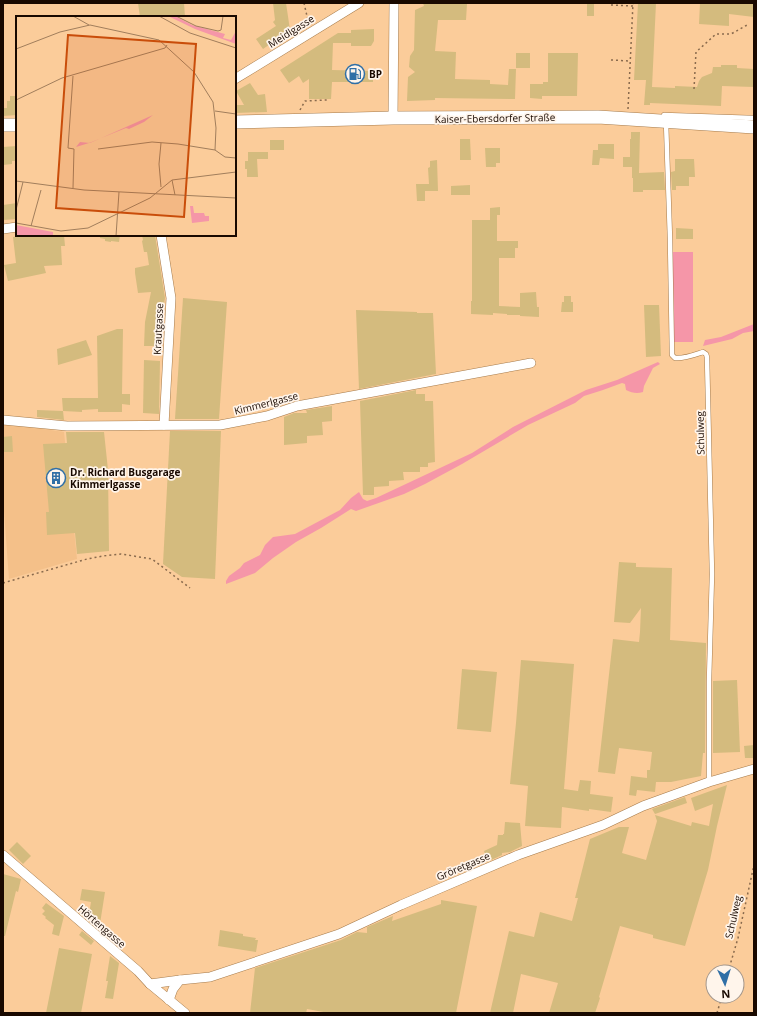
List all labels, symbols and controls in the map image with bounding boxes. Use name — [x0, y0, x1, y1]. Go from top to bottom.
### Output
street label: Meidlgasse — [265, 11, 317, 51]
inset map — [16, 16, 236, 236]
fuel station icon: BP — [344, 63, 366, 85]
place label: BP — [369, 67, 382, 81]
street label: Kaiser-Ebersdorfer Straße — [435, 110, 556, 126]
street label: Krautgasse — [150, 302, 166, 355]
street label: Kimmerlgasse — [233, 388, 300, 418]
street label: Schulweg — [693, 410, 707, 455]
place label: Dr. Richard Busgarage Kimmerlgasse — [70, 465, 180, 491]
building icon: Dr. Richard Busgarage Kimmerlgasse — [45, 467, 67, 489]
street label: Gröretgasse — [434, 848, 492, 884]
street label: Schulweg — [721, 894, 745, 940]
street label: Hörtengasse — [75, 901, 129, 951]
north arrow — [705, 964, 745, 1004]
text: N — [721, 987, 731, 1002]

